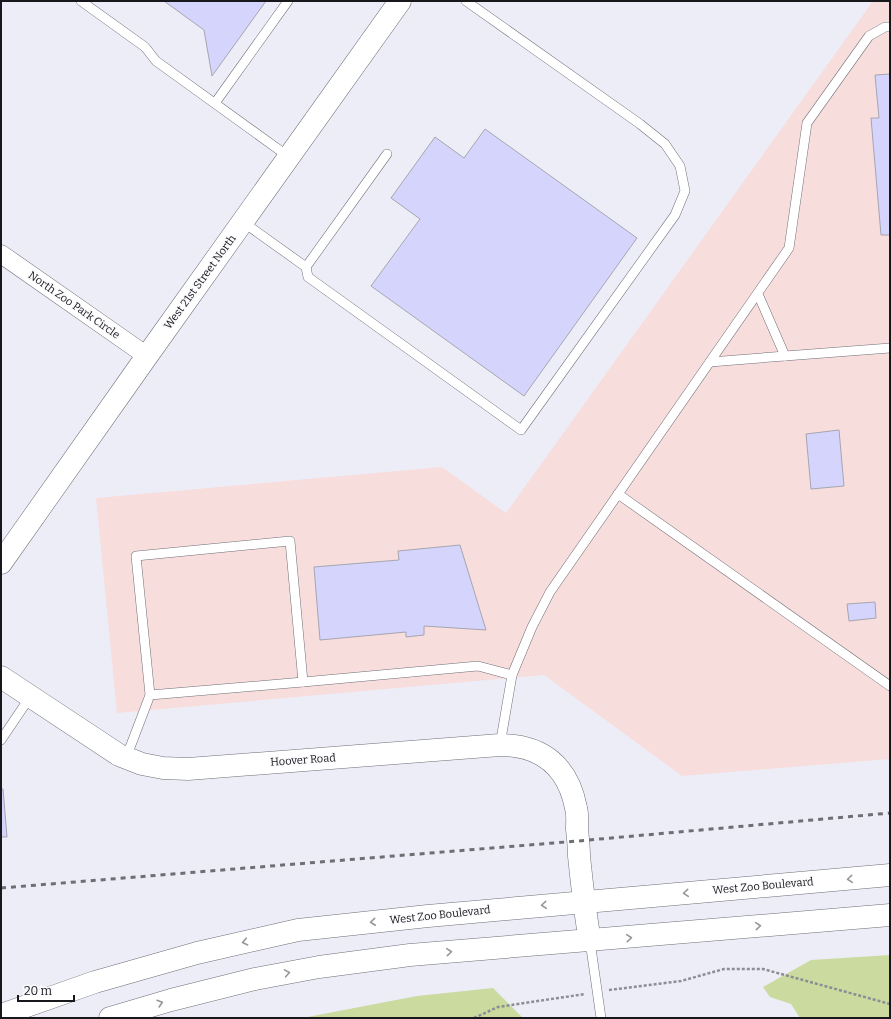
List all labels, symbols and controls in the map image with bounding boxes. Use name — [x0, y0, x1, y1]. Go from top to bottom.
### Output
street label: West 21st Street North — [161, 232, 239, 332]
street label: North Zoo Park Circle — [26, 268, 122, 342]
street label: Hoover Road — [270, 751, 337, 769]
one-way arrow — [847, 874, 854, 883]
street label: West Zoo Boulevard — [712, 875, 814, 897]
one-way arrow — [683, 888, 689, 897]
one-way arrow — [541, 900, 547, 909]
street label: West Zoo Boulevard — [389, 903, 491, 927]
one-way arrow — [370, 917, 376, 926]
one-way arrow — [755, 922, 761, 931]
one-way arrow — [626, 933, 632, 942]
one-way arrow — [242, 937, 249, 946]
one-way arrow — [446, 948, 452, 957]
one-way arrow — [284, 969, 290, 978]
scale bar — [18, 977, 74, 1003]
text: 20 m — [24, 984, 53, 998]
one-way arrow — [157, 999, 164, 1008]

